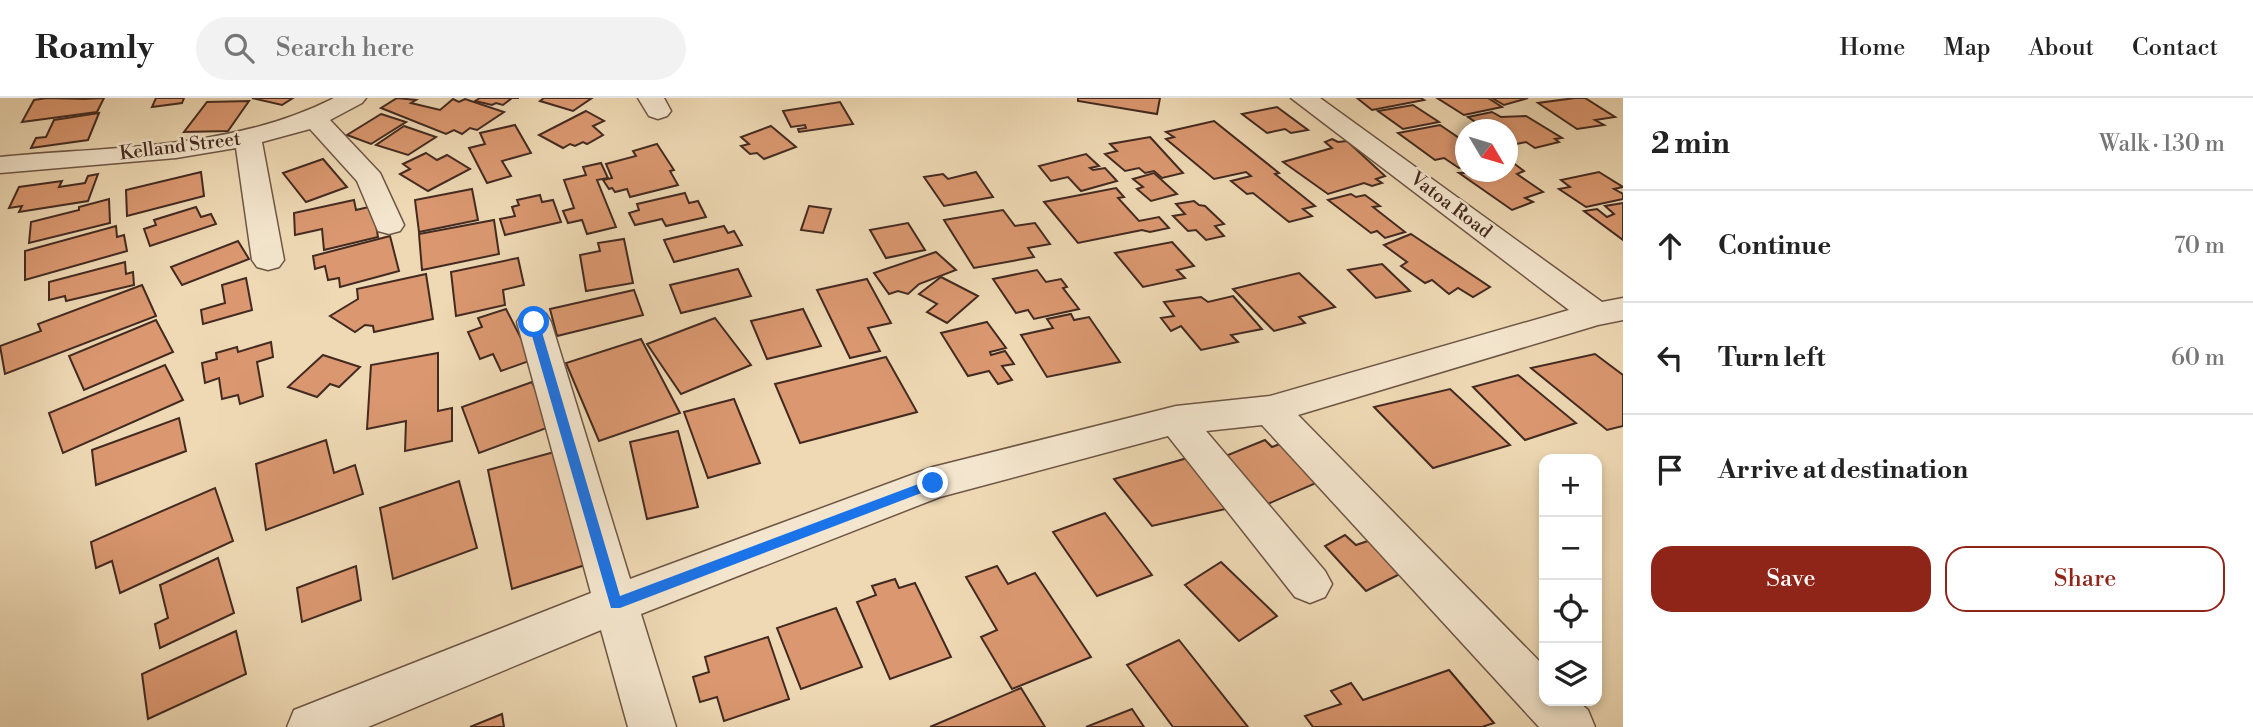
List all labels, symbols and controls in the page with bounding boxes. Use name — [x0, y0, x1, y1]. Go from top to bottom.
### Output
search box — [196, 17, 686, 80]
text: Roamly — [35, 28, 154, 69]
icon: search — [220, 29, 258, 67]
text: Search here — [276, 32, 414, 64]
text: Home — [1840, 33, 1905, 63]
text: Map — [1943, 33, 1991, 63]
text: About — [2029, 33, 2094, 63]
text: Contact — [2132, 33, 2218, 63]
north arrow — [1455, 119, 1518, 182]
text: 2 min — [1651, 125, 1730, 163]
street label: Kelland Street — [118, 127, 242, 165]
text: Walk · 130 m — [2099, 130, 2225, 158]
street label: Vatoa Road — [1405, 166, 1497, 244]
icon: ahead — [1651, 227, 1689, 265]
text: Continue — [1718, 230, 1831, 262]
text: 70 m — [2174, 232, 2225, 260]
route start — [518, 306, 549, 337]
icon: left — [1651, 339, 1689, 377]
text: Turn left — [1718, 342, 1826, 374]
text: 60 m — [2171, 344, 2225, 372]
icon: arrive — [1651, 451, 1689, 489]
map controls — [1539, 454, 1602, 706]
button: + — [1539, 454, 1602, 517]
text: Arrive at destination — [1718, 454, 1968, 486]
route end — [917, 467, 948, 498]
button: − — [1539, 517, 1602, 580]
button: Save — [1651, 546, 1931, 612]
button: Share — [1945, 546, 2225, 612]
button: locate — [1539, 580, 1602, 643]
button: layers — [1539, 643, 1602, 706]

